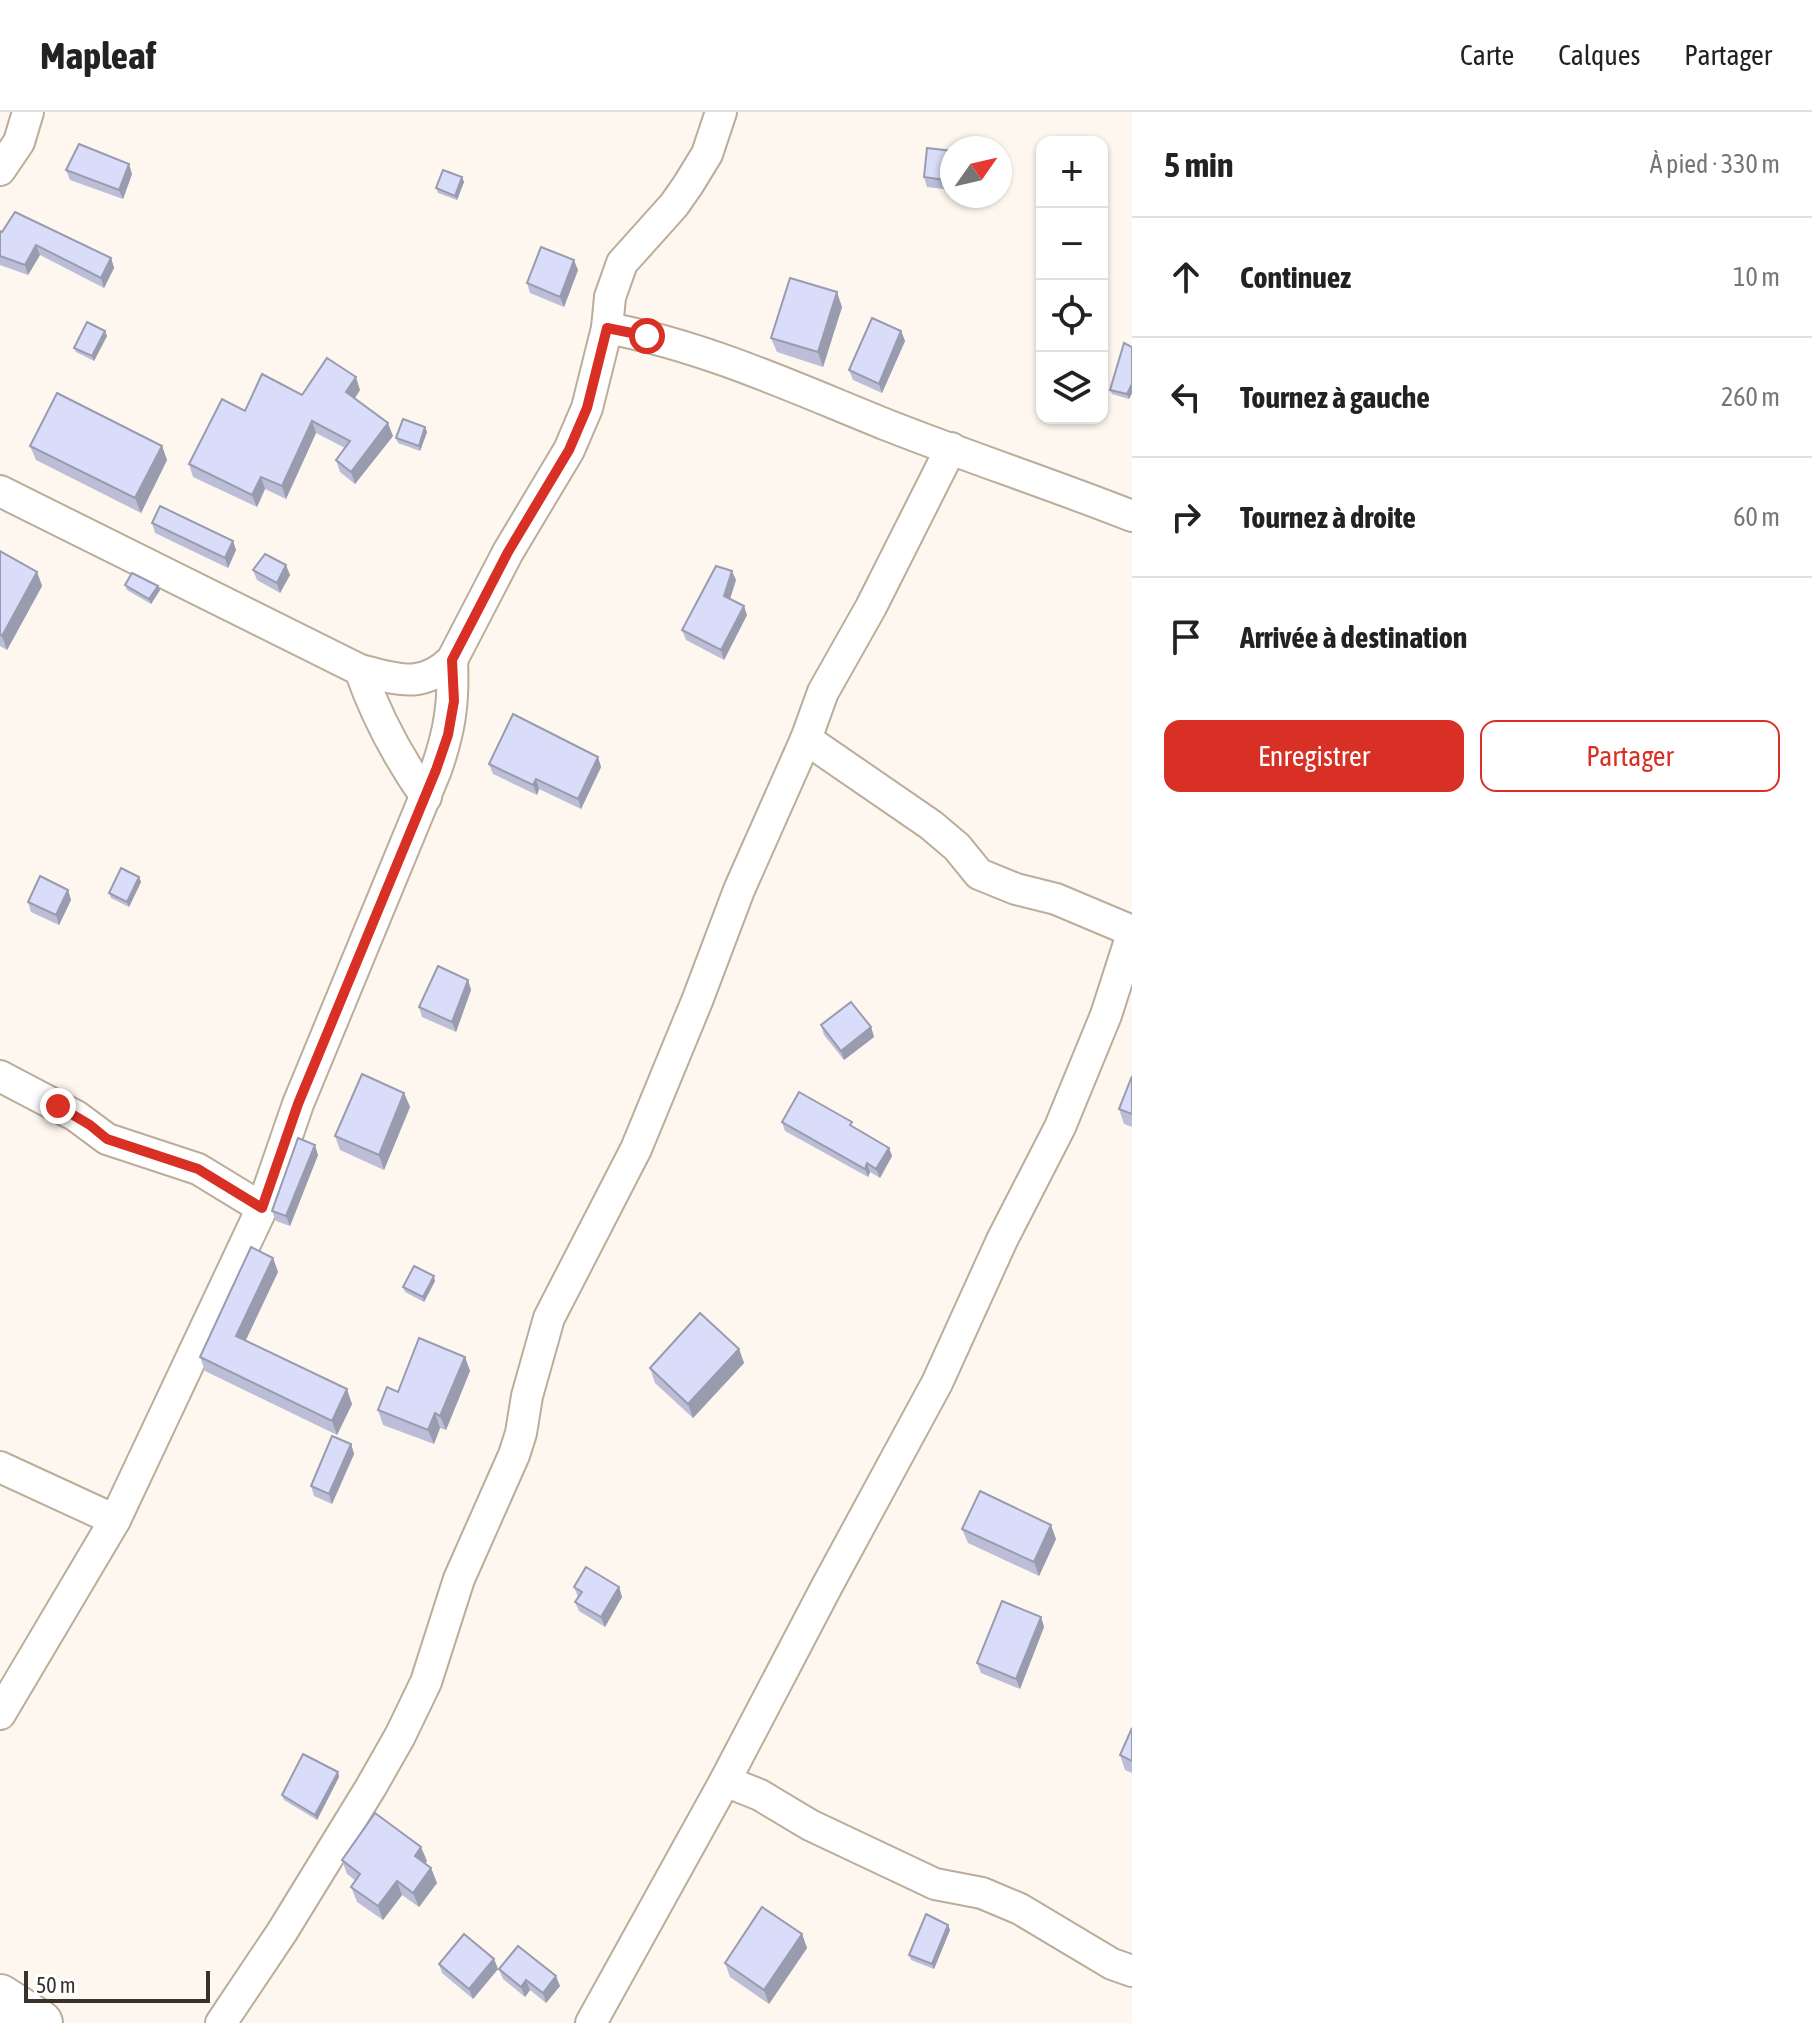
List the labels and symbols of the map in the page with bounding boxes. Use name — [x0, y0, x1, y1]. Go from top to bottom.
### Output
north arrow — [940, 136, 1012, 208]
route start — [629, 318, 665, 354]
route end — [40, 1088, 76, 1124]
scale bar — [24, 1967, 210, 2003]

